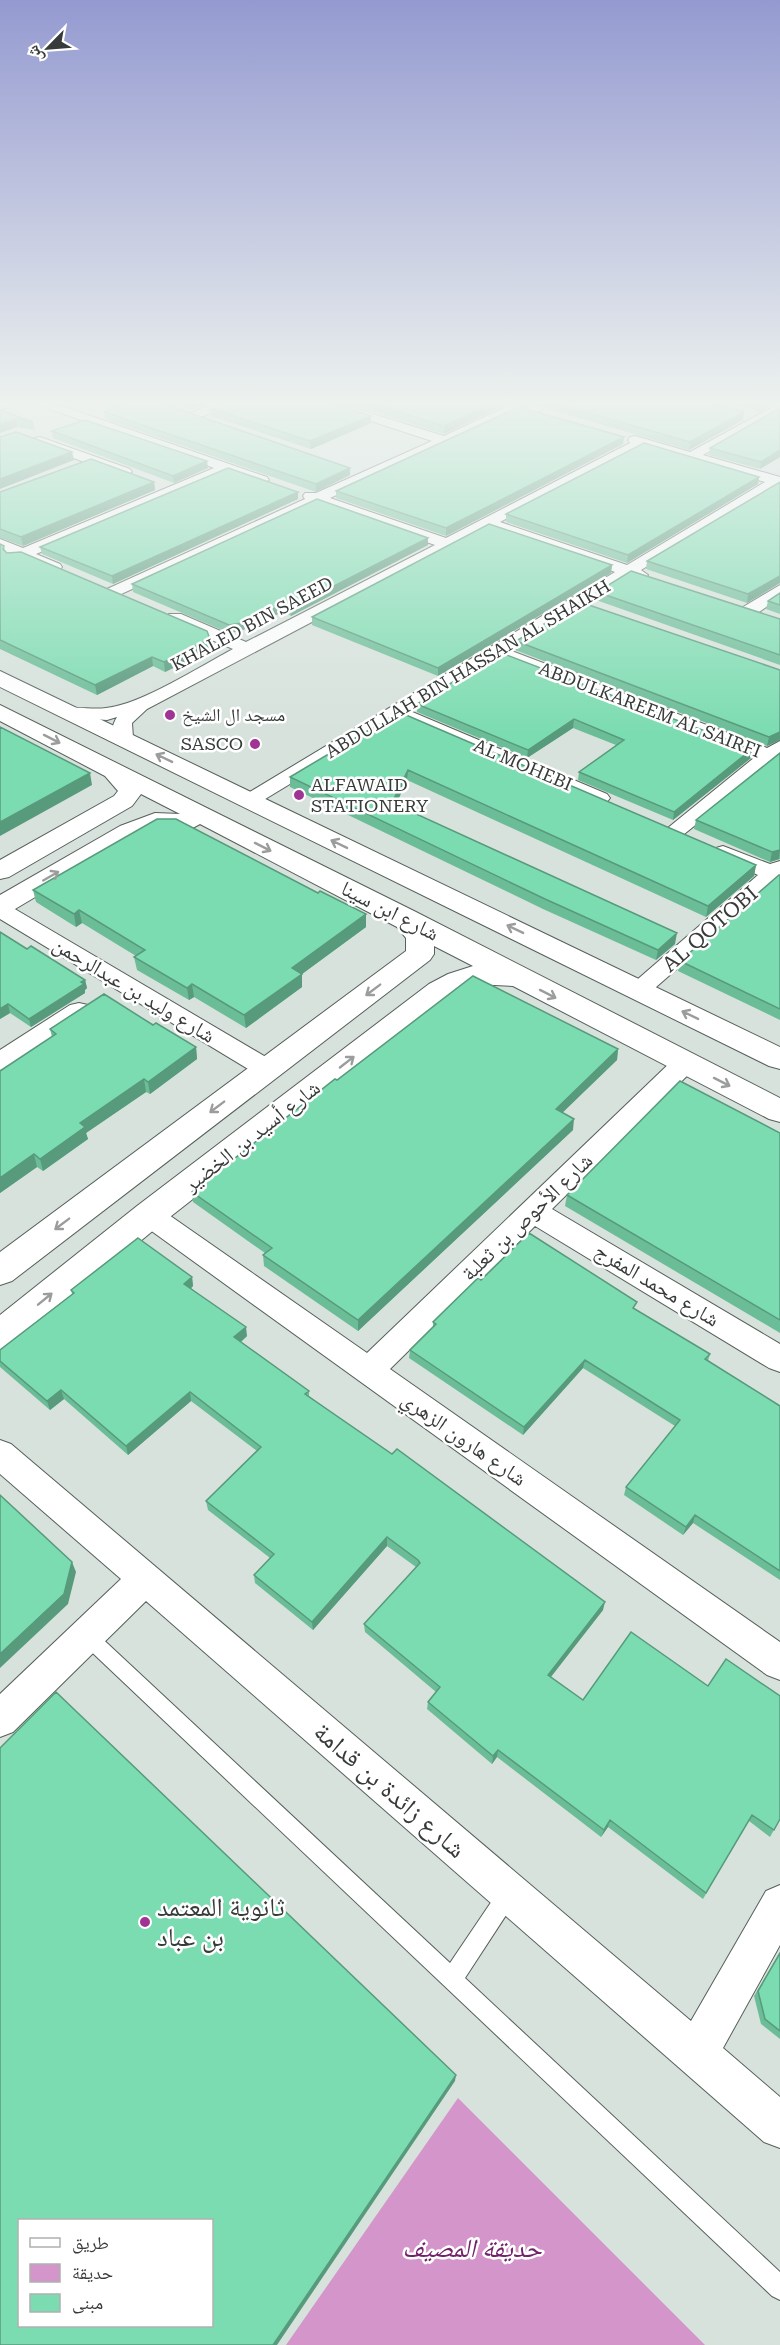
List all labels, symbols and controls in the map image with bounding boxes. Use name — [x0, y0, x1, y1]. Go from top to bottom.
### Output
north arrow — [18, 18, 78, 78]
text: ش — [23, 42, 47, 66]
street label: KHALED BIN SAEED — [167, 572, 336, 675]
street label: ABDULLAH BIN HASSAN AL SHAIKH — [322, 575, 614, 762]
street label: ABDULKAREEM AL SAIRFI — [536, 657, 764, 762]
place label: مسجد ال الشيخ — [182, 704, 285, 727]
marker: مسجد ال الشيخ — [163, 708, 177, 722]
one-way arrow — [43, 733, 60, 745]
place label: SASCO — [181, 733, 243, 754]
street label: AL MOHEBI — [471, 734, 576, 795]
marker: SASCO — [248, 737, 262, 751]
one-way arrow — [156, 751, 174, 763]
place label: ALFAWAID STATIONERY — [311, 774, 429, 816]
marker: ALFAWAID STATIONERY — [292, 788, 306, 802]
one-way arrow — [331, 837, 349, 849]
one-way arrow — [254, 841, 271, 853]
one-way arrow — [42, 870, 59, 882]
street label: شارع ابن سينا — [337, 876, 443, 947]
street label: AL QOTOBI — [658, 881, 762, 977]
one-way arrow — [506, 923, 524, 935]
street label: شارع وليد بن عبدالرحمن — [48, 932, 219, 1049]
one-way arrow — [365, 983, 381, 996]
one-way arrow — [539, 989, 557, 1000]
one-way arrow — [681, 1009, 699, 1020]
one-way arrow — [339, 1055, 355, 1068]
street label: شارع أسيد بن الخضير — [178, 1075, 325, 1198]
one-way arrow — [713, 1077, 731, 1088]
one-way arrow — [210, 1101, 226, 1113]
street label: شارع الأحوص بن ثعلبة — [457, 1148, 598, 1286]
one-way arrow — [54, 1218, 70, 1231]
street label: شارع محمد المفرج — [590, 1238, 724, 1332]
one-way arrow — [37, 1293, 53, 1306]
street label: شارع هارون الزهري — [394, 1387, 531, 1494]
street label: شارع زائدة بن قدامة — [307, 1716, 472, 1865]
place label: ثانوية المعتمد بن عباد — [157, 1892, 285, 1953]
marker: ثانوية المعتمد بن عباد — [138, 1915, 152, 1929]
legend — [18, 2219, 213, 2327]
text: طريق — [72, 2232, 109, 2254]
park label: حديقة المصيف — [402, 2233, 542, 2263]
text: حديقة — [72, 2262, 113, 2283]
text: مبنى — [72, 2292, 103, 2314]

